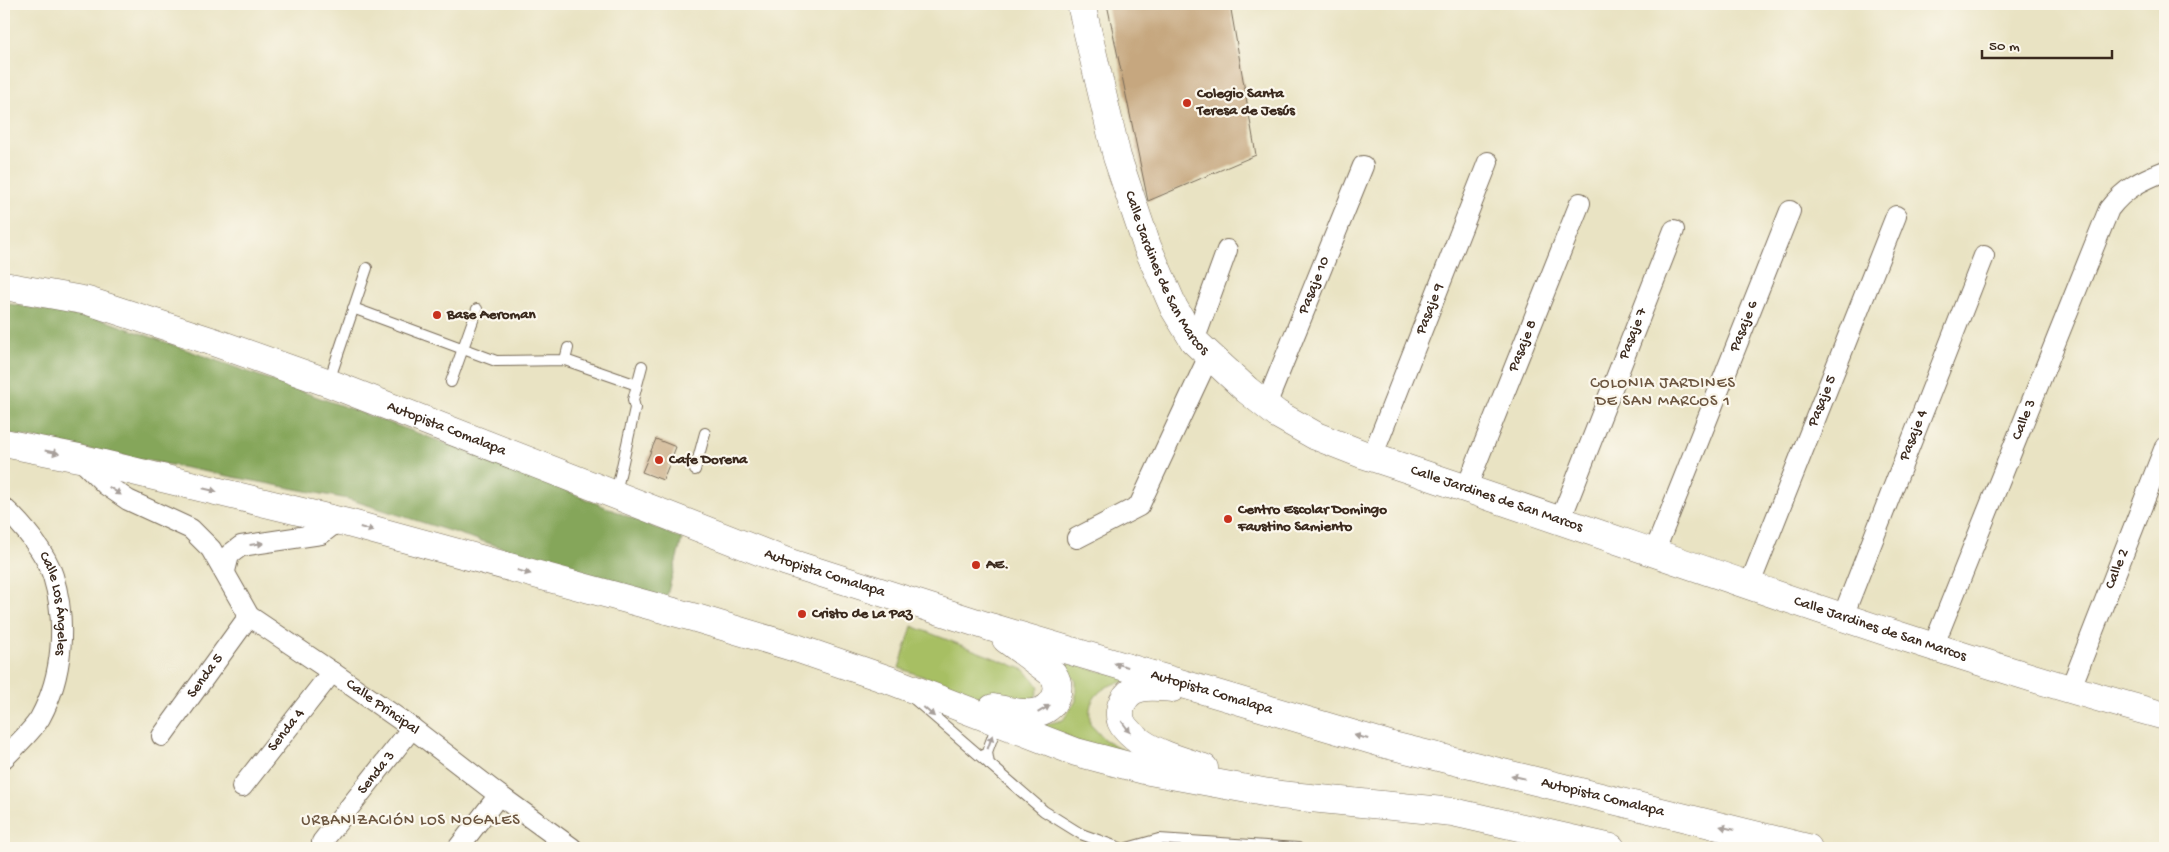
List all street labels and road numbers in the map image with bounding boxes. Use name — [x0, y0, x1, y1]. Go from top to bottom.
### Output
street label: Calle Jardines de San Marcos — [1120, 189, 1213, 359]
street label: Pasaje 10 — [1294, 254, 1334, 318]
street label: Pasaje 9 — [1412, 280, 1449, 338]
street label: Pasaje 6 — [1725, 298, 1763, 356]
street label: Pasaje 7 — [1615, 304, 1652, 363]
street label: Pasaje 8 — [1504, 317, 1541, 375]
street label: Pasaje 5 — [1804, 373, 1841, 430]
street label: Calle 3 — [2008, 397, 2041, 443]
street label: Autopista Comalapa — [384, 398, 509, 461]
street label: Pasaje 4 — [1895, 407, 1932, 464]
street label: Calle Jardines de San Marcos — [1408, 462, 1585, 537]
street label: Autopista Comalapa — [762, 545, 888, 602]
street label: Calle 2 — [2101, 546, 2133, 592]
street label: Calle Los Ángeles — [34, 549, 70, 657]
street label: Calle Jardines de San Marcos — [1791, 592, 1969, 666]
street label: Senda 5 — [183, 650, 228, 702]
street label: Autopista Comalapa — [1149, 666, 1275, 719]
street label: Calle Principal — [342, 675, 423, 739]
street label: Senda 4 — [264, 705, 309, 755]
street label: Senda 3 — [354, 747, 399, 798]
street label: Autopista Comalapa — [1539, 774, 1667, 822]

